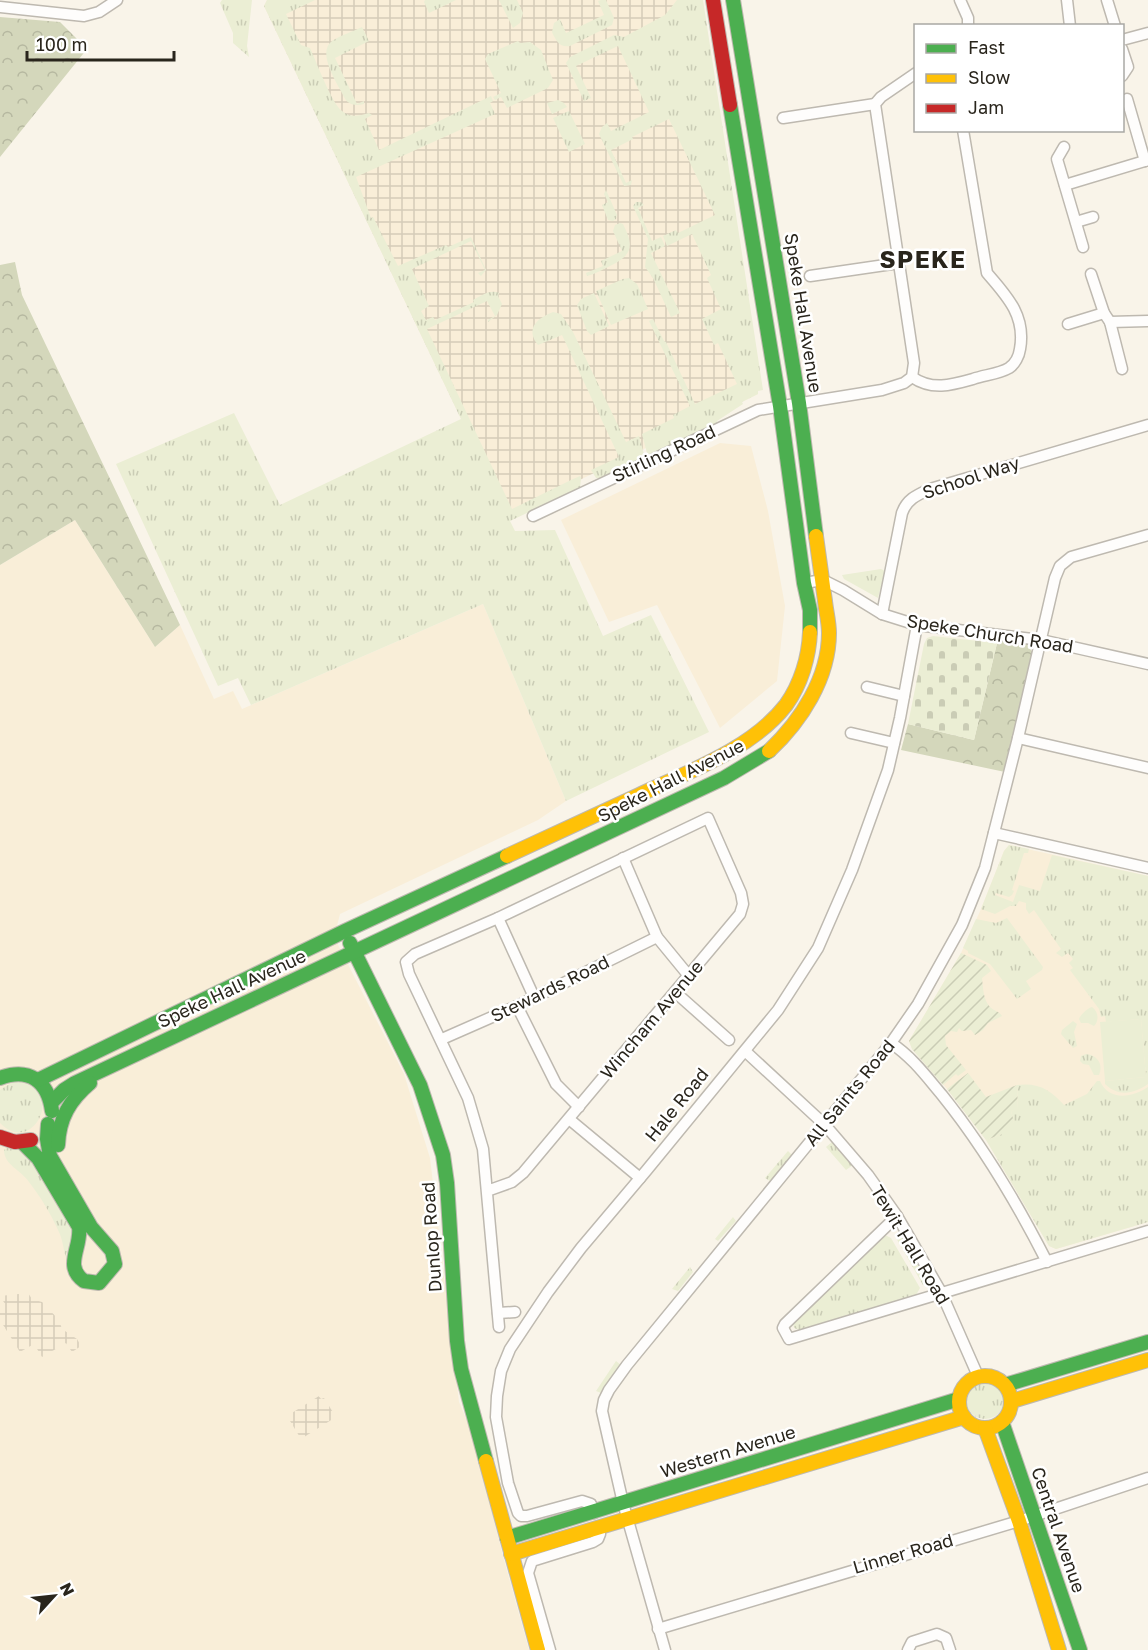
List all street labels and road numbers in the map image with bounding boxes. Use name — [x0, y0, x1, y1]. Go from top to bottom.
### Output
street label: Speke Hall Avenue — [781, 232, 827, 394]
street label: Stirling Road — [608, 420, 719, 487]
street label: School Way — [919, 451, 1022, 503]
street label: Speke Church Road — [905, 609, 1075, 657]
street label: Speke Hall Avenue — [594, 734, 747, 827]
street label: Speke Hall Avenue — [154, 944, 309, 1032]
street label: Stewards Road — [487, 950, 612, 1026]
street label: Wincham Avenue — [595, 956, 707, 1083]
street label: All Saints Road — [800, 1035, 899, 1150]
street label: Hale Road — [640, 1063, 713, 1146]
street label: Dunlop Road — [416, 1181, 446, 1293]
street label: Tewit Hall Road — [867, 1181, 955, 1308]
street label: Western Avenue — [657, 1420, 798, 1482]
street label: Central Avenue — [1027, 1464, 1091, 1595]
street label: Linner Road — [850, 1528, 955, 1578]

